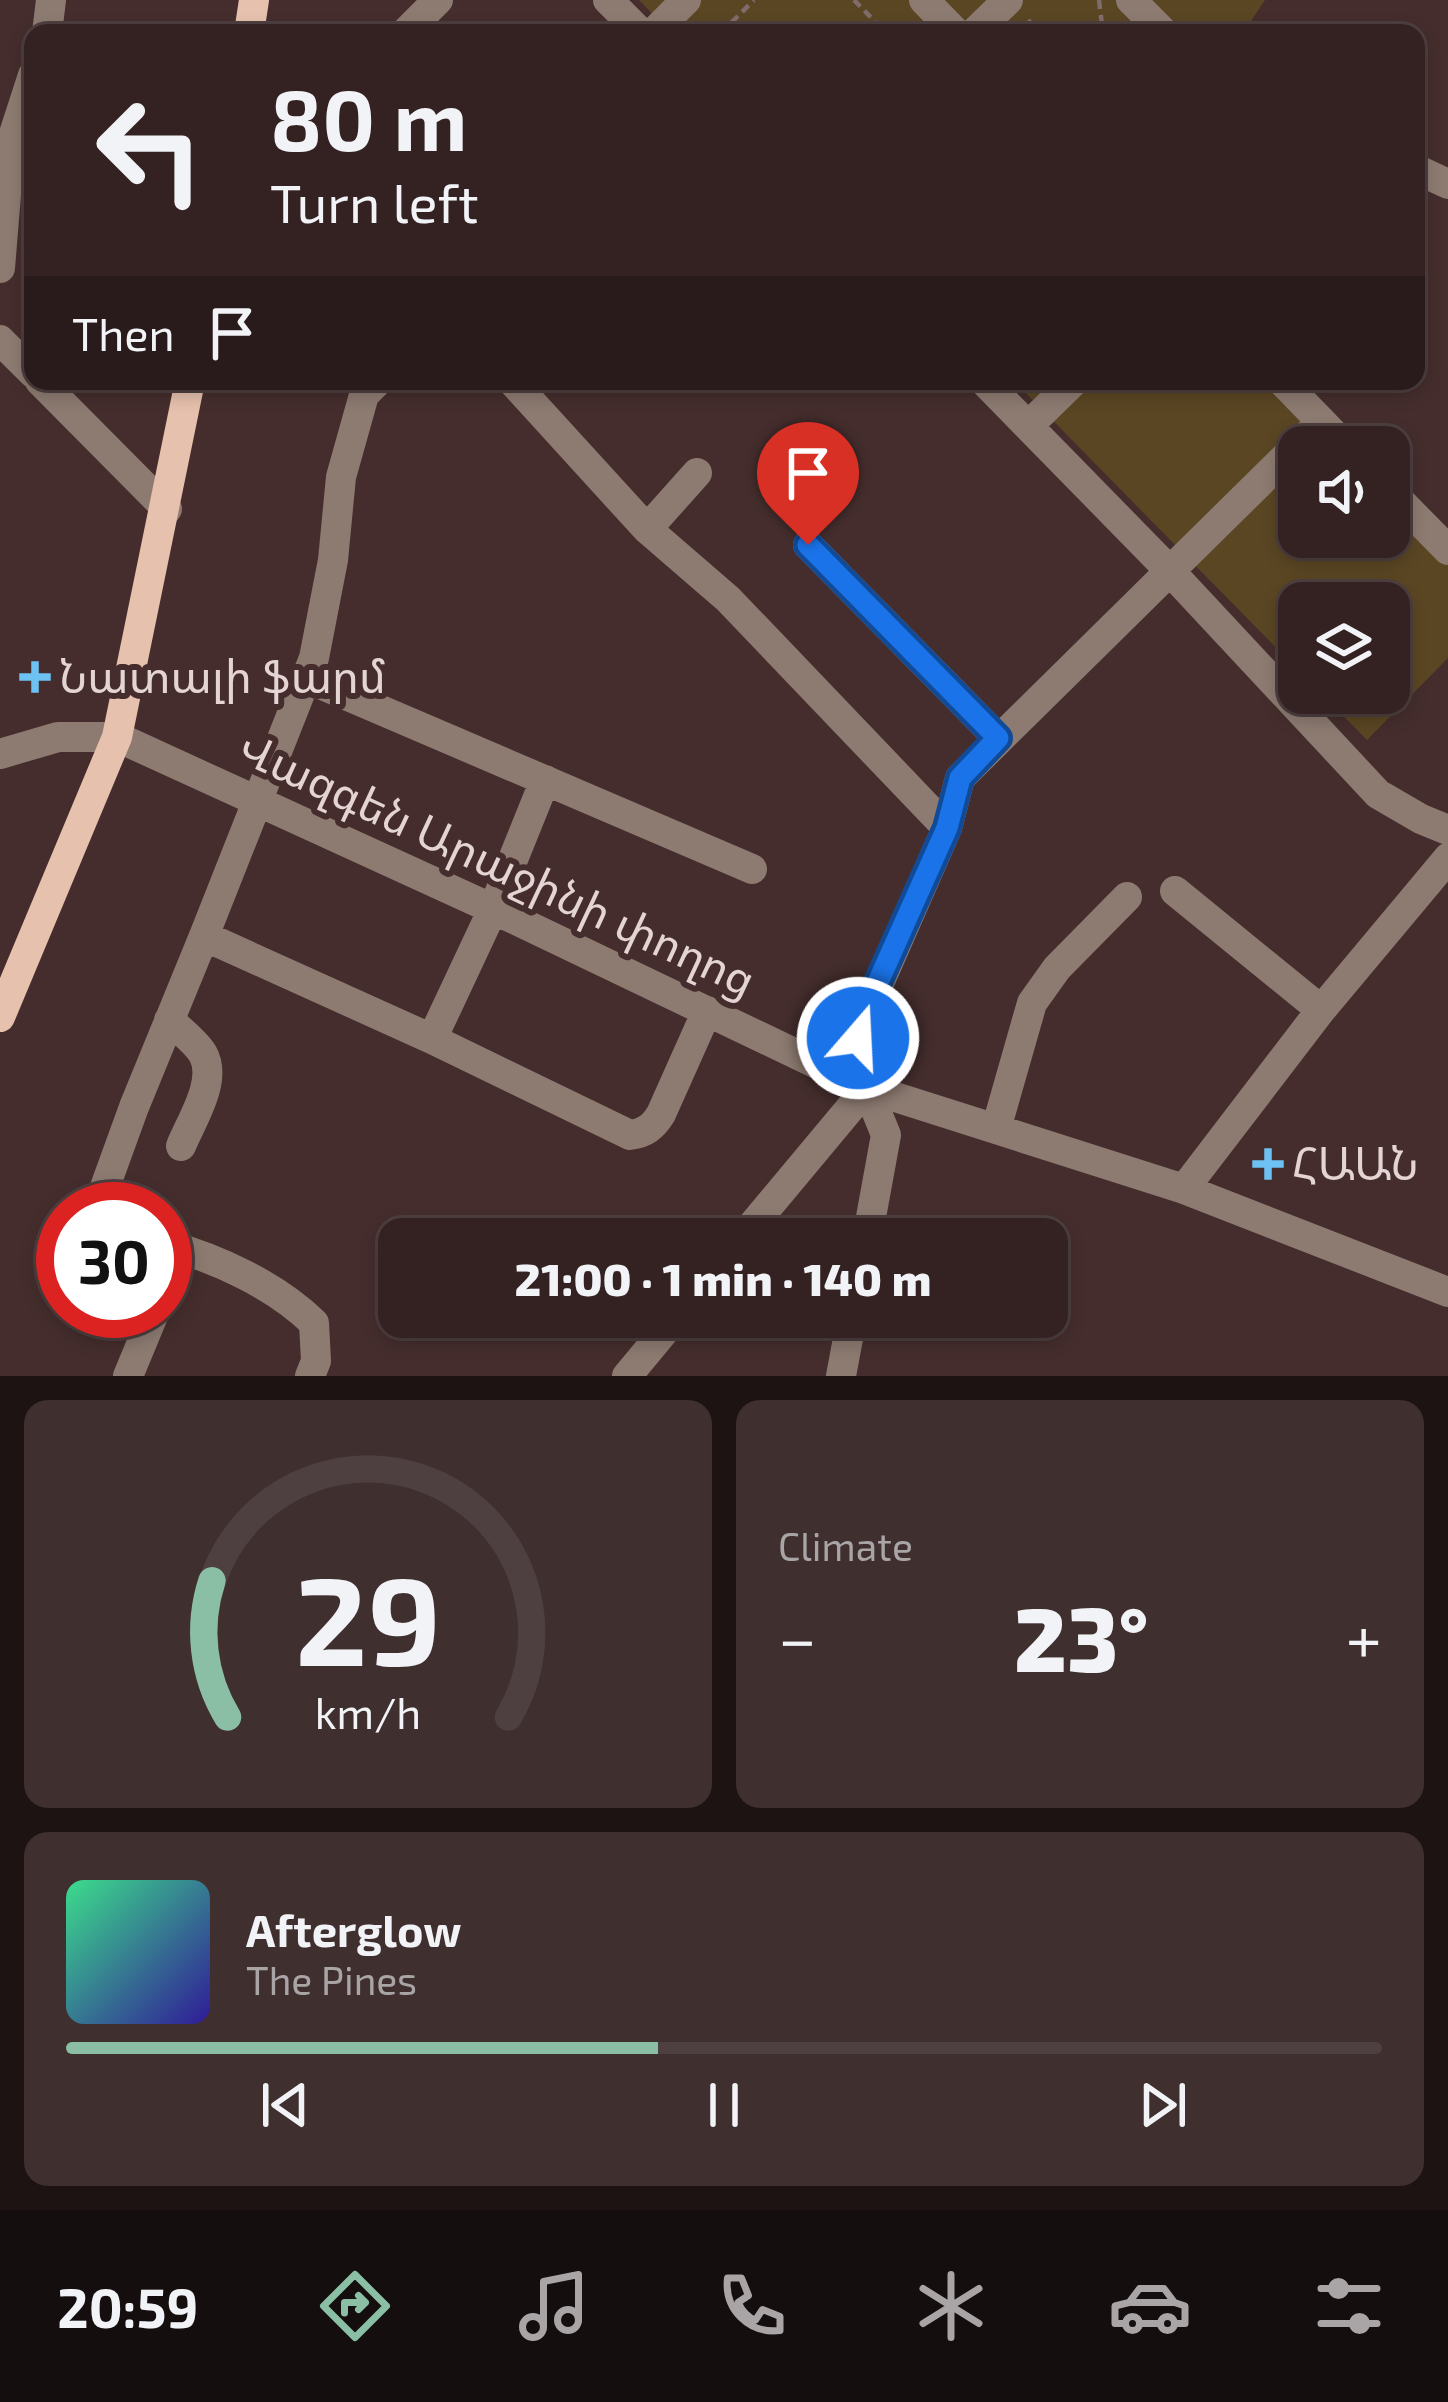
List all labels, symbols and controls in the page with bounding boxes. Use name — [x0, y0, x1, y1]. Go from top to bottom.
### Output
text: 80 m — [270, 67, 467, 168]
icon: left — [72, 72, 228, 228]
text: Turn left — [270, 169, 479, 234]
icon: arrive — [199, 300, 265, 366]
text: Then — [72, 306, 175, 360]
pin — [757, 422, 859, 545]
map controls — [1278, 426, 1410, 714]
button: sound — [1278, 426, 1410, 558]
icon: arrive — [775, 440, 841, 506]
button: layers — [1278, 582, 1410, 714]
place label: Նատալի ֆարմ — [59, 648, 386, 704]
marker: Նատալի ֆարմ — [22, 664, 48, 690]
street label: Վազգեն Արաջինի փողոց — [230, 719, 765, 1008]
position arrow — [795, 975, 921, 1101]
place label: ՀԱԱՆ — [1292, 1135, 1419, 1189]
marker: ՀԱԱՆ — [1255, 1151, 1281, 1177]
speed limit sign: 30 — [36, 1182, 192, 1338]
text: 21:00 · 1 min · 140 m — [515, 1251, 931, 1305]
text: Climate — [778, 1522, 913, 1569]
text: 29 — [295, 1541, 441, 1691]
text: 23° — [1014, 1582, 1149, 1690]
text: − — [778, 1597, 817, 1676]
text: + — [1346, 1597, 1382, 1676]
text: km/h — [315, 1686, 421, 1738]
text: Afterglow — [246, 1902, 462, 1956]
text: The Pines — [246, 1956, 417, 2003]
icon: previous — [252, 2072, 318, 2138]
icon: pause — [691, 2072, 757, 2138]
icon: next — [1130, 2072, 1196, 2138]
icon: directions — [313, 2264, 397, 2348]
icon: music — [512, 2264, 596, 2348]
icon: phone — [710, 2264, 794, 2348]
icon: climate — [909, 2264, 993, 2348]
icon: car — [1108, 2264, 1192, 2348]
icon: filters — [1307, 2264, 1391, 2348]
text: 20:59 — [57, 2274, 198, 2339]

